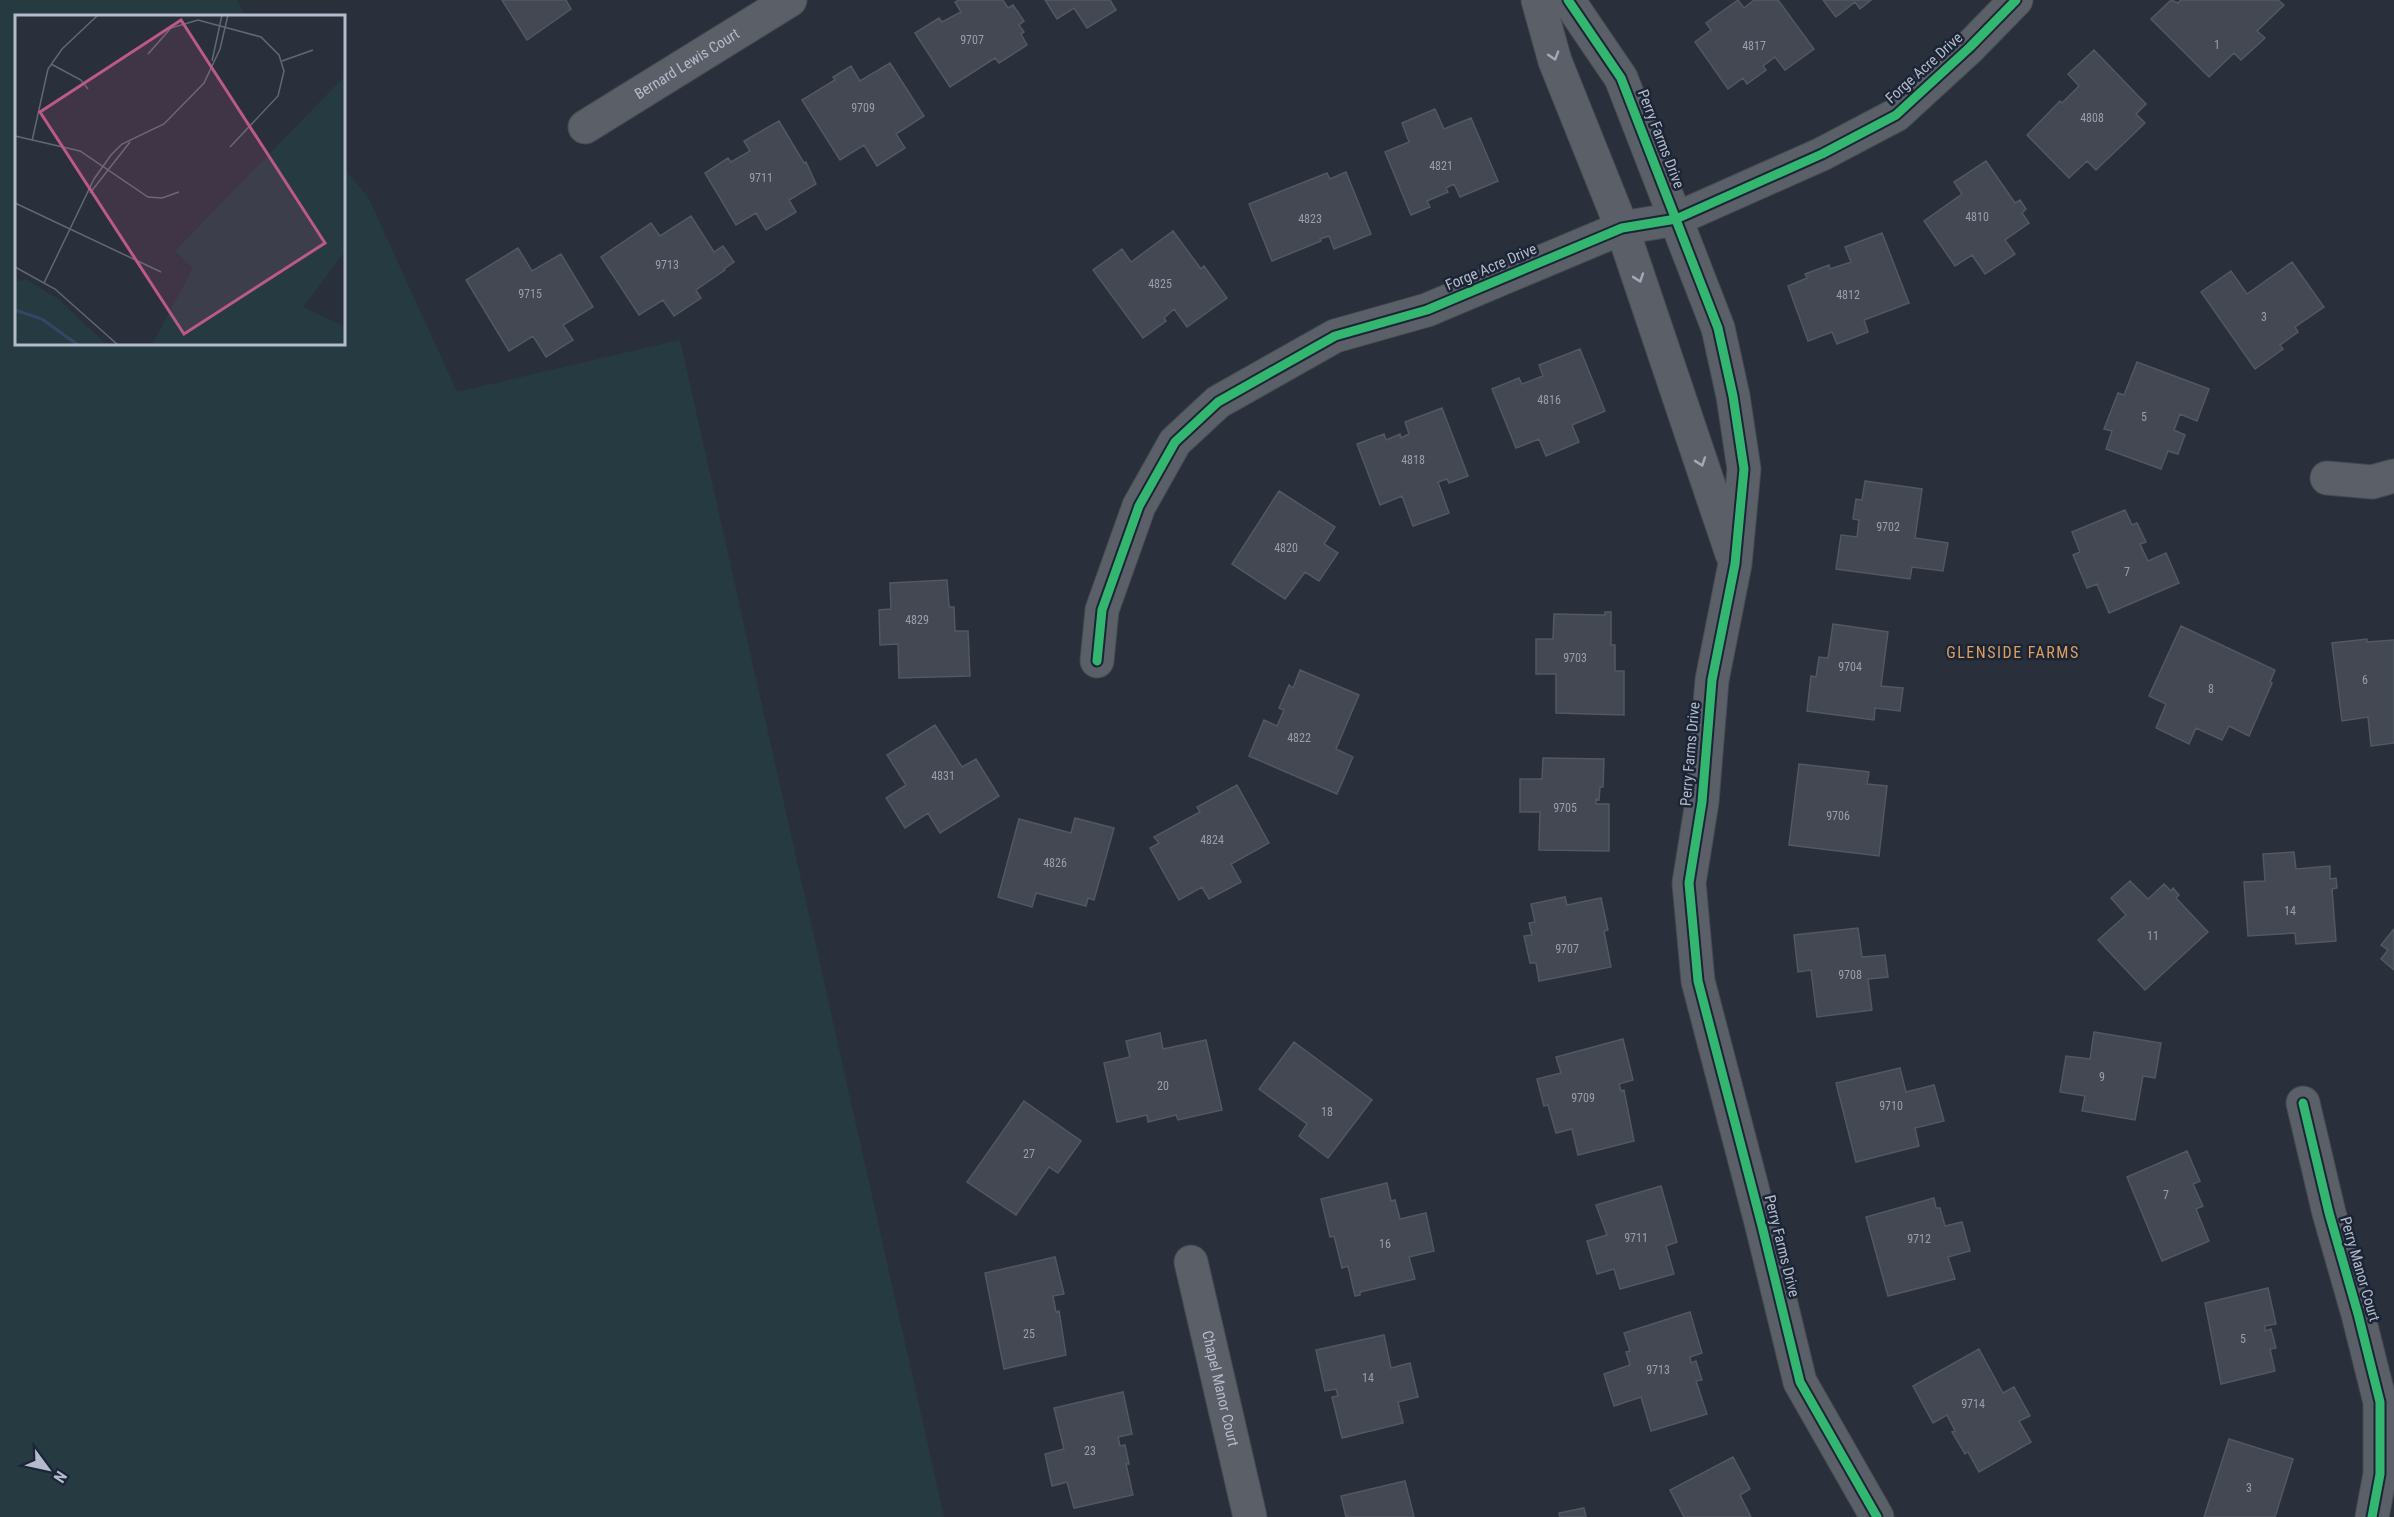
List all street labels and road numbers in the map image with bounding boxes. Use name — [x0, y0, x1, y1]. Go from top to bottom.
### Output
street label: Bernard Lewis Court — [631, 25, 743, 103]
street label: Forge Acre Drive — [1882, 29, 1966, 107]
street label: Perry Farms Drive — [1634, 87, 1688, 191]
street label: Forge Acre Drive — [1443, 240, 1539, 294]
street label: Perry Farms Drive — [1676, 701, 1704, 807]
street label: Perry Farms Drive — [1761, 1193, 1803, 1299]
street label: Perry Manor Court — [2336, 1215, 2384, 1323]
street label: Chapel Manor Court — [1198, 1329, 1242, 1448]

